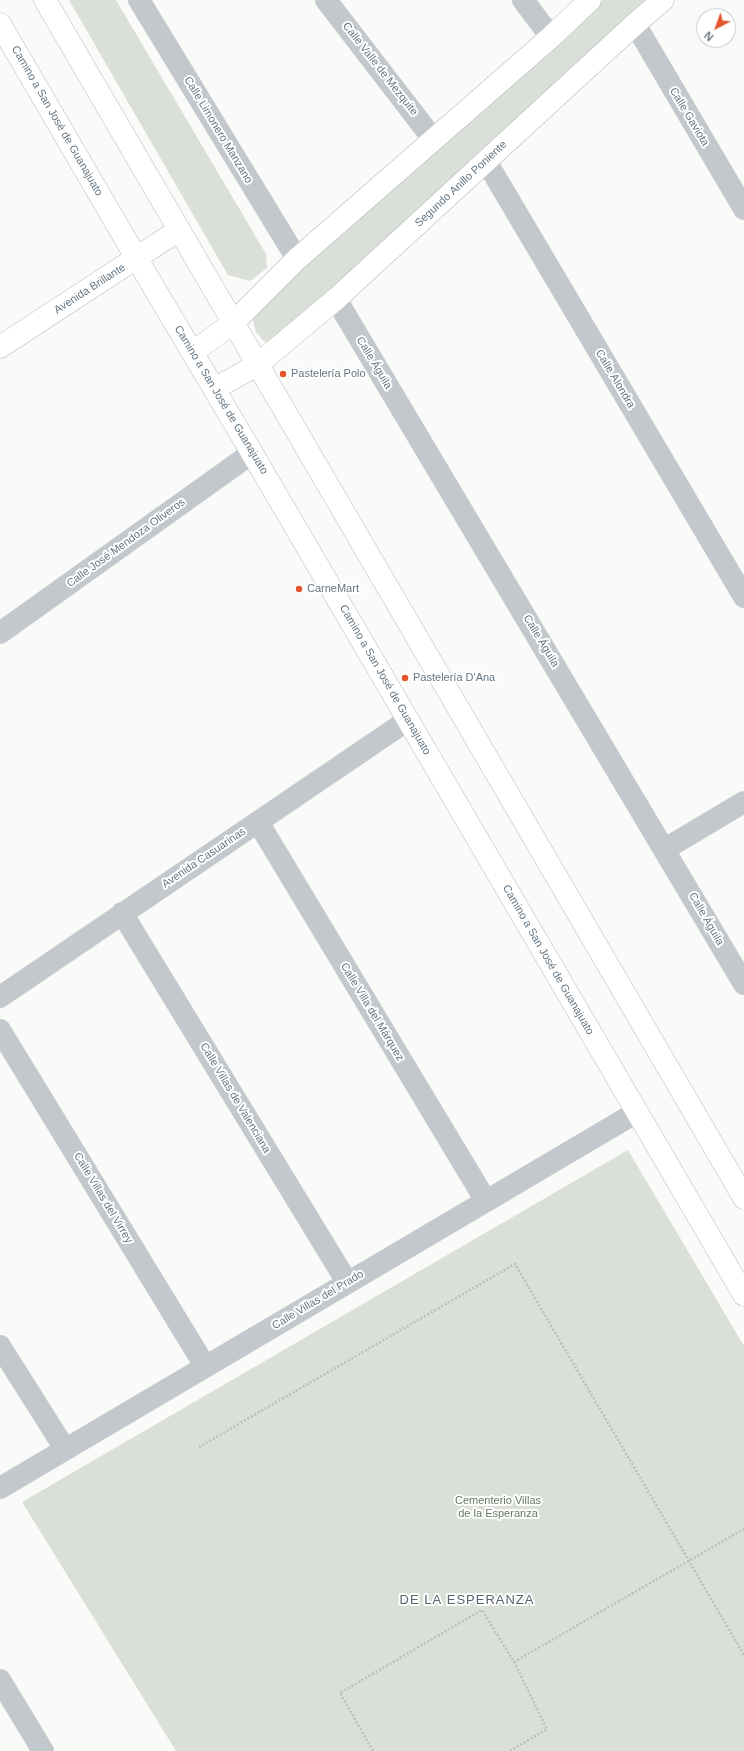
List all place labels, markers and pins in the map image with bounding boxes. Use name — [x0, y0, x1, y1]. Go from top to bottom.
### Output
place label: Pastelería Polo — [291, 367, 366, 381]
marker: Pastelería Polo — [278, 369, 288, 379]
place label: CarneMart — [307, 582, 359, 596]
marker: CarneMart — [294, 584, 304, 594]
place label: Pastelería D'Ana — [413, 671, 495, 685]
marker: Pastelería D'Ana — [400, 673, 410, 683]

